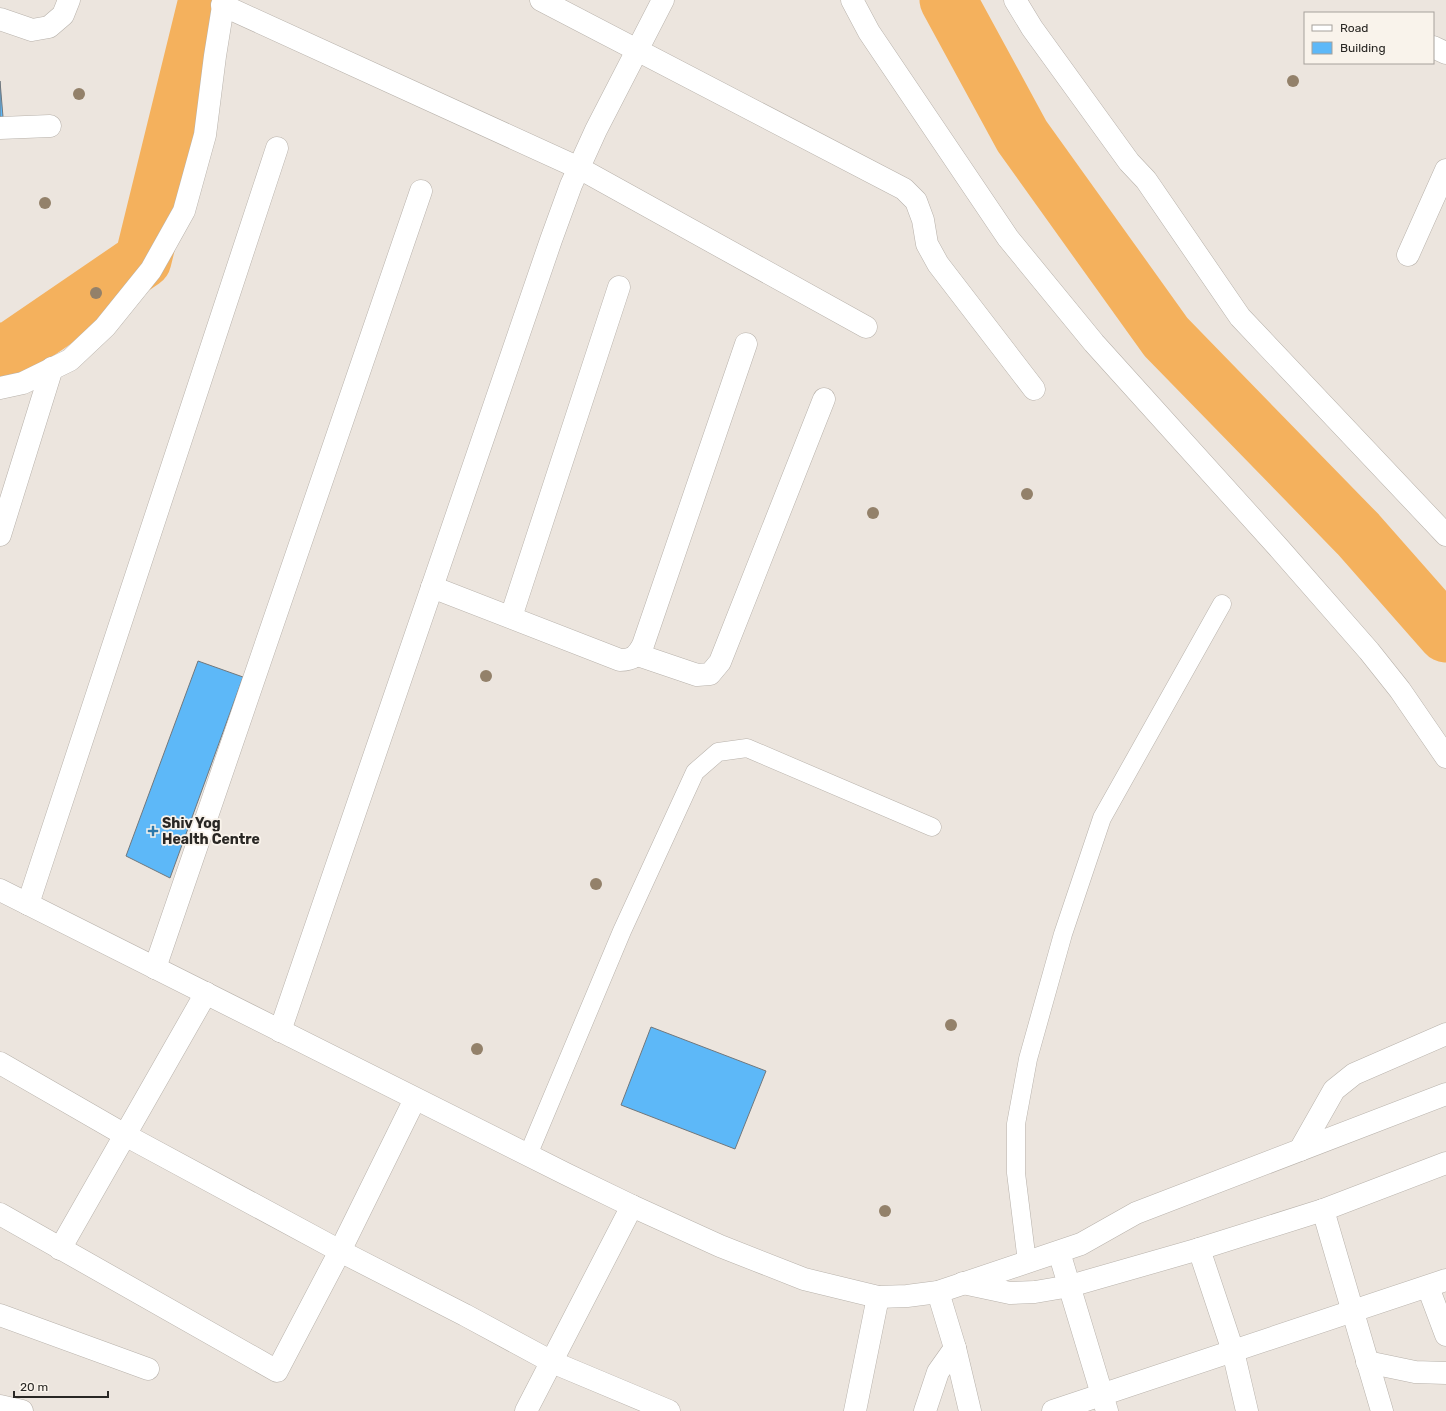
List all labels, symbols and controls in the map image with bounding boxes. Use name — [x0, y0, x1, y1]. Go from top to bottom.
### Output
legend — [1304, 12, 1434, 64]
text: Road — [1340, 21, 1368, 35]
text: Building — [1340, 41, 1386, 55]
place label: Shiv Yog Health Centre — [162, 815, 260, 848]
marker: Shiv Yog Health Centre — [147, 825, 159, 837]
scale bar — [14, 1373, 108, 1399]
text: 20 m — [20, 1380, 48, 1394]

